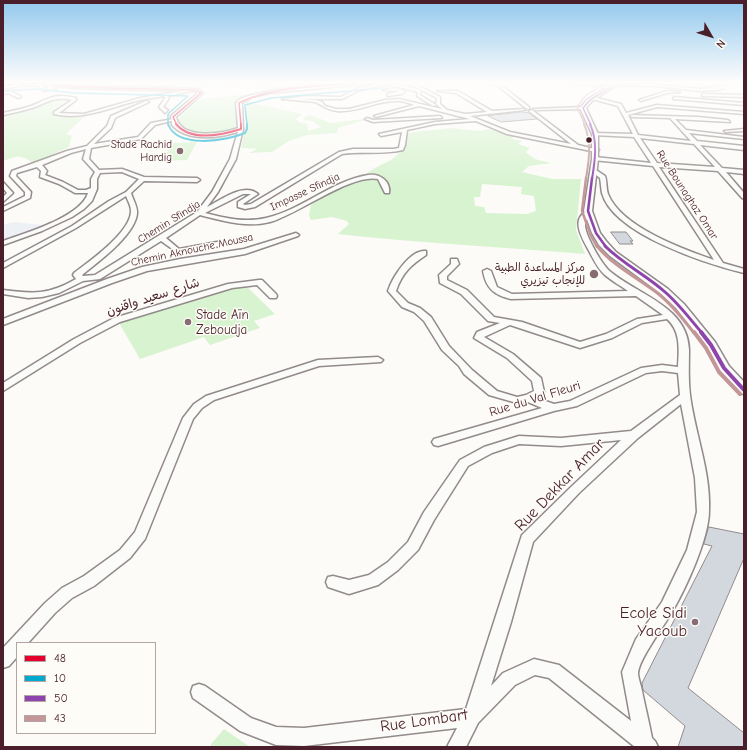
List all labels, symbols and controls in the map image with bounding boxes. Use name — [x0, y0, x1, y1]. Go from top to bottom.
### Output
north arrow — [691, 16, 731, 56]
text: N — [713, 37, 728, 51]
unlabelled marker — [584, 135, 594, 145]
place label: Stade Rachid Hardig — [111, 138, 172, 164]
marker: Stade Rachid Hardig — [175, 146, 185, 156]
street label: Rue Bounaghaz Omar — [653, 148, 721, 242]
street label: Impasse Sfindja — [268, 170, 342, 214]
street label: Chemin Sfindja — [135, 198, 203, 246]
street label: Chemin Aknouche Moussa — [130, 231, 254, 269]
place label: مركز المساعدة الطبية للإنجاب تيزيري — [495, 261, 585, 287]
marker: مركز المساعدة الطبية للإنجاب تيزيري — [588, 268, 600, 280]
street label: شارع سعيد واقنون — [105, 275, 201, 319]
place label: Stade Aïn Zeboudja — [196, 307, 249, 338]
marker: Stade Aïn Zeboudja — [183, 317, 193, 327]
street label: Rue du Val Fleuri — [487, 378, 583, 420]
street label: Rue Dekkar Amar — [511, 435, 609, 535]
place label: Ecole Sidi Yacoub — [620, 603, 687, 641]
marker: Ecole Sidi Yacoub — [690, 617, 700, 627]
legend — [16, 642, 156, 734]
text: 48 — [54, 651, 66, 665]
text: 10 — [54, 671, 66, 685]
text: 50 — [54, 691, 68, 705]
street label: Rue Lombart — [379, 705, 469, 737]
text: 43 — [54, 711, 66, 725]

